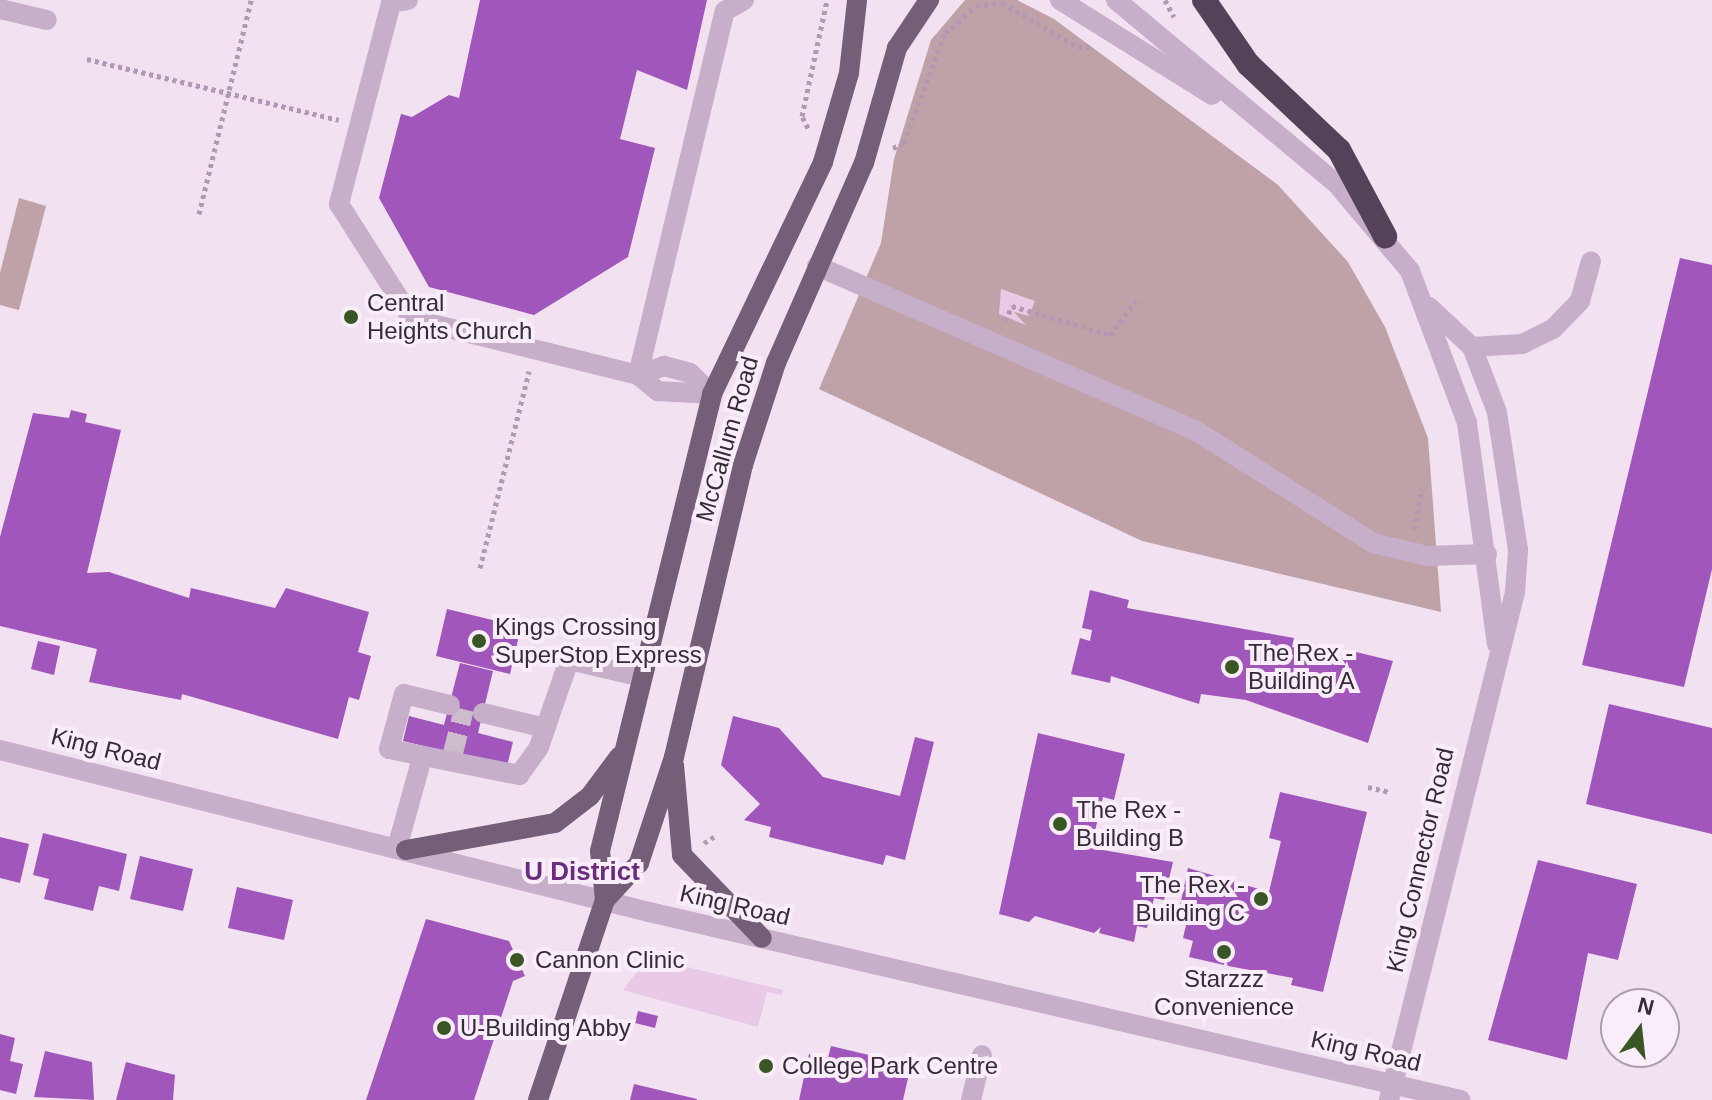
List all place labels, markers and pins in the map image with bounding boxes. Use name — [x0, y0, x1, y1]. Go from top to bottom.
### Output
place label: Central Heights Church — [367, 289, 532, 345]
marker: Central Heights Church — [342, 308, 360, 326]
place label: Kings Crossing SuperStop Express — [495, 613, 702, 669]
marker: Kings Crossing SuperStop Express — [470, 632, 488, 650]
place label: The Rex - Building A — [1248, 639, 1356, 695]
marker: The Rex - Building A — [1223, 658, 1241, 676]
place label: The Rex - Building B — [1076, 796, 1184, 852]
marker: The Rex - Building B — [1051, 815, 1069, 833]
place label: The Rex - Building C — [1136, 871, 1245, 927]
marker: The Rex - Building C — [1252, 890, 1270, 908]
marker: Starzzz Convenience — [1215, 943, 1233, 961]
place label: Cannon Clinic — [535, 946, 684, 974]
marker: Cannon Clinic — [506, 949, 528, 971]
place label: Starzzz Convenience — [1154, 965, 1294, 1021]
place label: U-Building Abby — [460, 1014, 632, 1042]
marker: U-Building Abby — [435, 1019, 453, 1037]
place label: College Park Centre — [782, 1052, 998, 1080]
marker: College Park Centre — [757, 1057, 775, 1075]

